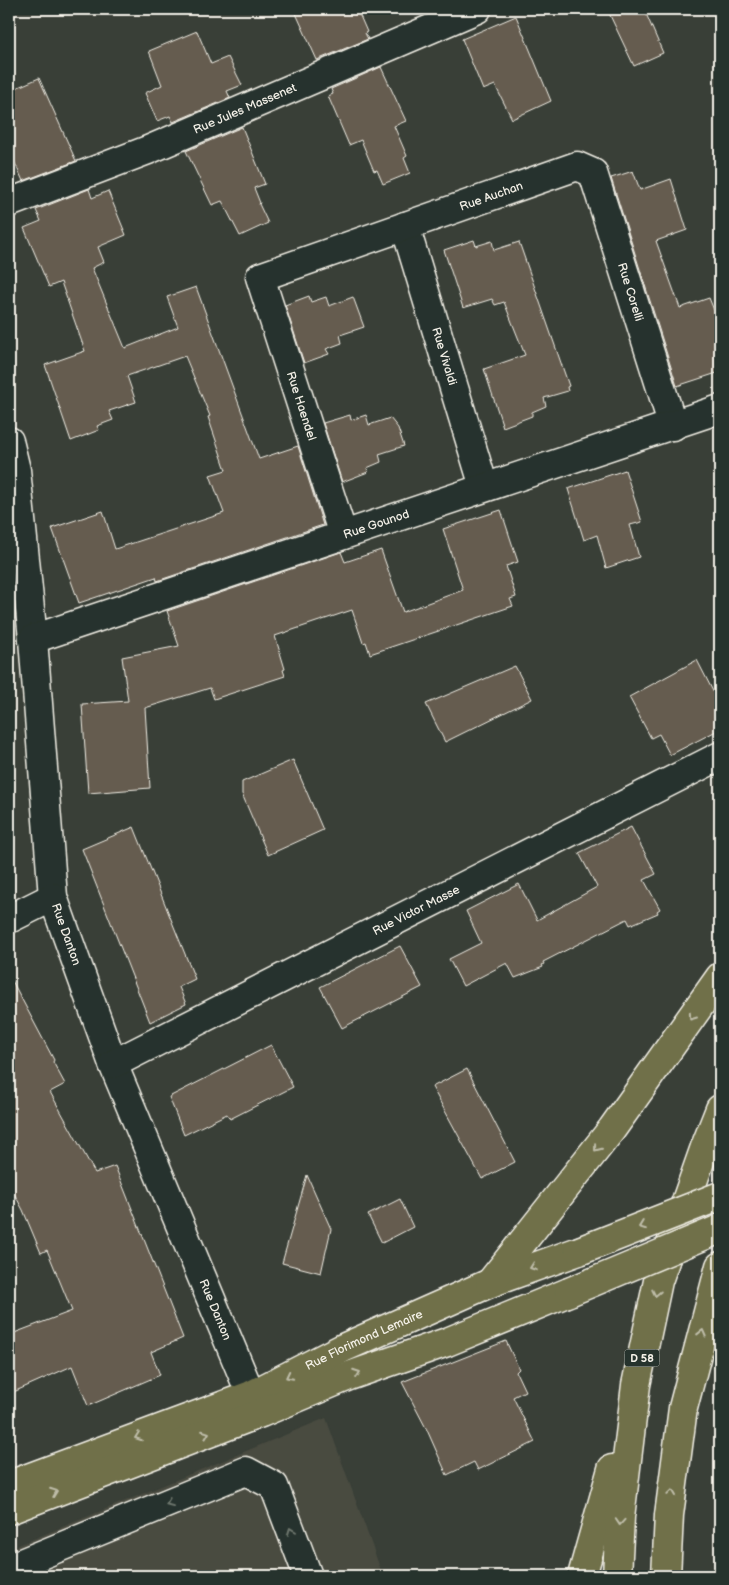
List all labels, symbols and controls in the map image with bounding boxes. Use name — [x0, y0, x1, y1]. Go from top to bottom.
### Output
street label: Rue Jules Massenet — [191, 80, 299, 137]
street label: Rue Auchan — [458, 178, 525, 214]
street label: Rue Corelli — [614, 261, 647, 323]
street label: Rue Vivaldi — [429, 325, 460, 387]
street label: Rue Haendel — [283, 370, 319, 442]
street label: Rue Gounod — [341, 506, 411, 542]
street label: Rue Victor Masse — [370, 882, 462, 939]
street label: Rue Danton — [48, 901, 84, 967]
one-way arrow — [689, 1011, 698, 1021]
one-way arrow — [593, 1143, 602, 1152]
one-way arrow — [638, 1220, 647, 1230]
one-way arrow — [529, 1261, 538, 1271]
street label: Rue Danton — [196, 1277, 235, 1343]
one-way arrow — [651, 1288, 662, 1297]
street label: Rue Florimond Lemaire — [303, 1306, 425, 1373]
one-way arrow — [696, 1329, 707, 1338]
road number: D 58 — [624, 1350, 660, 1366]
one-way arrow — [352, 1369, 360, 1379]
one-way arrow — [285, 1370, 294, 1380]
one-way arrow — [201, 1430, 210, 1441]
one-way arrow — [135, 1431, 143, 1441]
one-way arrow — [49, 1488, 58, 1499]
one-way arrow — [666, 1488, 677, 1496]
one-way arrow — [165, 1496, 174, 1507]
one-way arrow — [615, 1518, 626, 1526]
one-way arrow — [287, 1527, 297, 1535]

